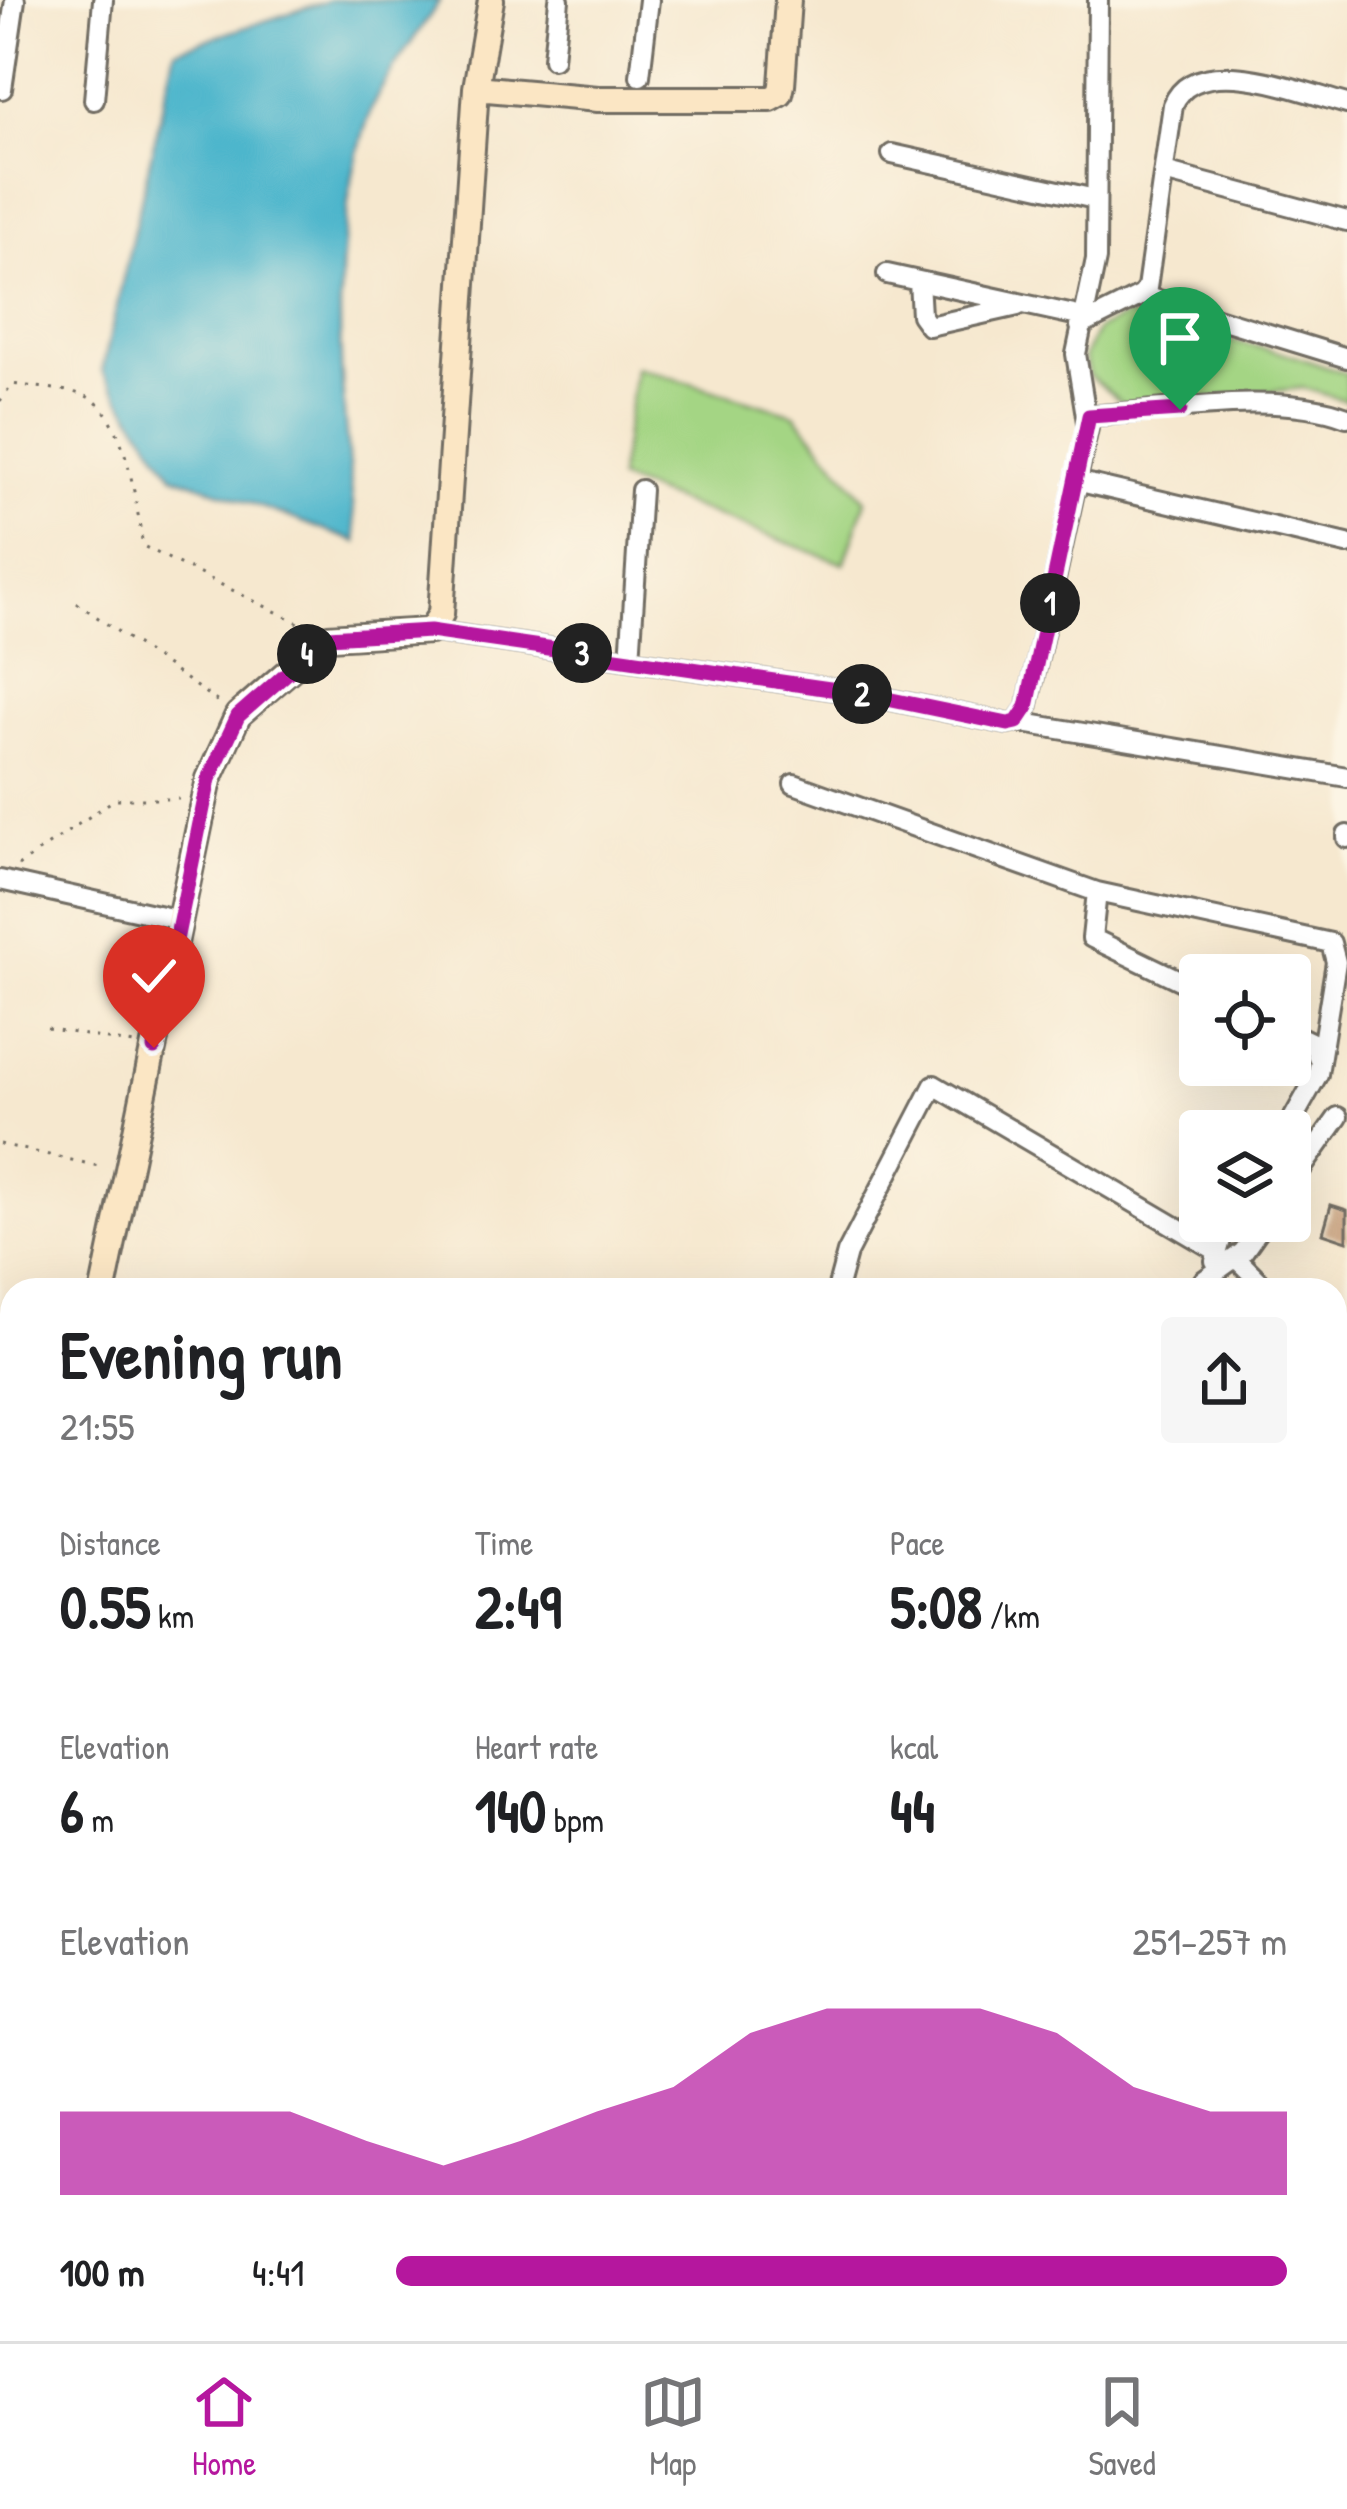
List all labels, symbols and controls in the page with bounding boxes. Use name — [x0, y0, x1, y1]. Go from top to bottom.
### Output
pin — [1129, 287, 1231, 410]
icon: arrive — [1147, 305, 1213, 371]
pin: 1 — [1020, 573, 1080, 633]
text: 1 — [1044, 581, 1056, 625]
pin: 3 — [552, 623, 612, 683]
pin: 4 — [277, 624, 337, 684]
text: 3 — [575, 631, 589, 675]
text: 4 — [301, 632, 313, 676]
pin: 2 — [832, 664, 892, 724]
text: 2 — [854, 672, 870, 716]
pin — [103, 925, 205, 1048]
icon: check — [121, 943, 187, 1009]
map controls — [1179, 954, 1311, 1242]
button: locate — [1179, 954, 1311, 1086]
button: layers — [1179, 1110, 1311, 1242]
text: Evening run — [60, 1309, 342, 1399]
button: share — [1161, 1317, 1287, 1443]
text: 21:55 — [60, 1399, 134, 1452]
text: Distance — [60, 1521, 161, 1565]
text: Time — [475, 1521, 533, 1565]
text: Pace — [890, 1521, 945, 1565]
text: 0.55 — [60, 1565, 150, 1647]
text: 2:49 — [475, 1565, 562, 1647]
text: 5:08 — [890, 1565, 982, 1647]
text: km — [150, 1594, 194, 1638]
text: /km — [982, 1594, 1040, 1638]
text: Elevation — [60, 1725, 170, 1769]
text: Heart rate — [475, 1725, 598, 1769]
text: kcal — [890, 1725, 938, 1769]
text: 6 — [60, 1769, 84, 1851]
text: 140 — [475, 1769, 546, 1851]
text: 44 — [890, 1769, 935, 1851]
text: m — [84, 1798, 114, 1842]
text: bpm — [546, 1798, 604, 1842]
text: Elevation — [60, 1914, 190, 1967]
text: 251–257 m — [1132, 1914, 1287, 1967]
text: 100 m — [60, 2245, 145, 2298]
text: 4:41 — [252, 2245, 304, 2298]
tab: Home — [191, 2369, 257, 2485]
tab: Map — [640, 2369, 706, 2485]
tab: Saved — [1088, 2369, 1156, 2485]

